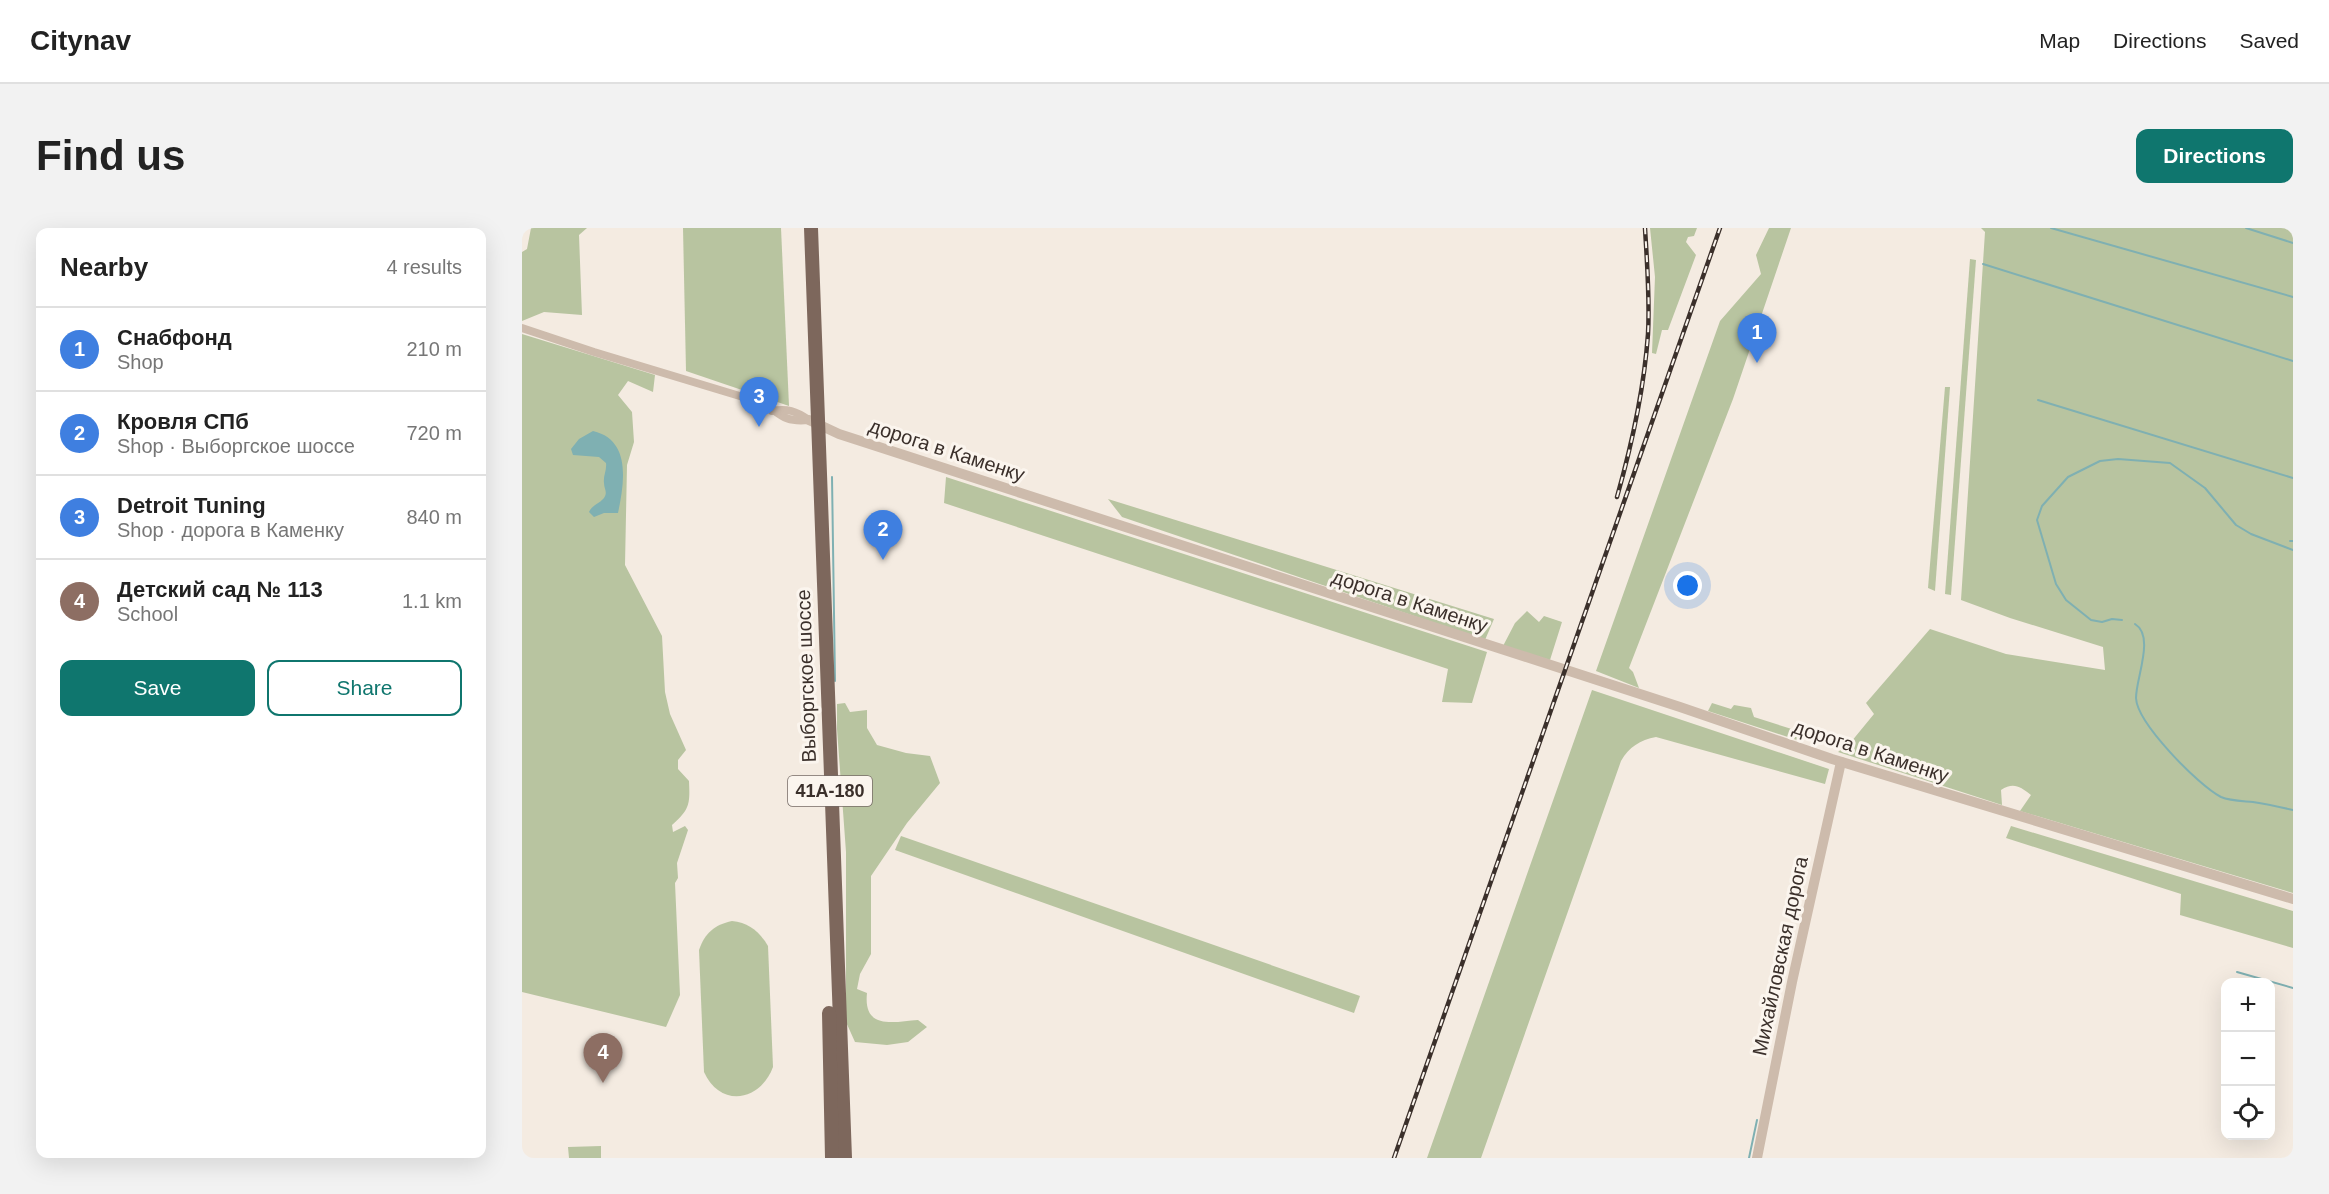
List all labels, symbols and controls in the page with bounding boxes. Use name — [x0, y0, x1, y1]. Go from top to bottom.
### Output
text: Citynav — [30, 25, 131, 56]
text: Map — [2039, 29, 2080, 52]
text: Directions — [2113, 29, 2206, 52]
text: Saved — [2239, 29, 2299, 52]
button: Directions — [2136, 129, 2293, 183]
text: Find us — [36, 132, 185, 179]
text: Nearby — [60, 252, 148, 282]
text: 4 results — [386, 256, 462, 278]
pin: 1 — [1738, 314, 1776, 363]
text: Снабфонд — [117, 325, 232, 350]
text: 1 — [74, 338, 85, 360]
text: 210 m — [406, 338, 462, 360]
text: Shop — [117, 351, 164, 373]
pin: 3 — [740, 378, 778, 427]
text: Кровля СПб — [117, 409, 249, 434]
street label: дорога в Каменку — [866, 414, 1028, 486]
text: 2 — [74, 422, 85, 444]
text: 720 m — [406, 422, 462, 444]
text: Shop · Выборгское шоссе — [117, 435, 355, 457]
text: Detroit Tuning — [117, 493, 266, 518]
text: 3 — [74, 506, 85, 528]
text: 840 m — [406, 506, 462, 528]
pin: 2 — [864, 510, 902, 560]
text: Shop · дорога в Каменку — [117, 519, 344, 541]
street label: дорога в Каменку — [1329, 565, 1491, 637]
your location — [1673, 571, 1702, 600]
text: Детский сад № 113 — [117, 577, 323, 602]
street label: Выборгское шоссе — [792, 589, 820, 763]
text: 4 — [74, 590, 85, 612]
text: 1.1 km — [402, 590, 462, 612]
text: School — [117, 603, 178, 625]
button: Save — [60, 660, 255, 716]
button: Share — [267, 660, 462, 716]
street label: дорога в Каменку — [1790, 715, 1952, 787]
road number: 41А-180 — [788, 776, 872, 806]
street label: Михайловская дорога — [1748, 854, 1812, 1058]
map controls — [2221, 978, 2275, 1140]
button: + — [2221, 978, 2275, 1032]
button: − — [2221, 1032, 2275, 1086]
pin: 4 — [584, 1034, 622, 1083]
button: locate — [2221, 1086, 2275, 1140]

